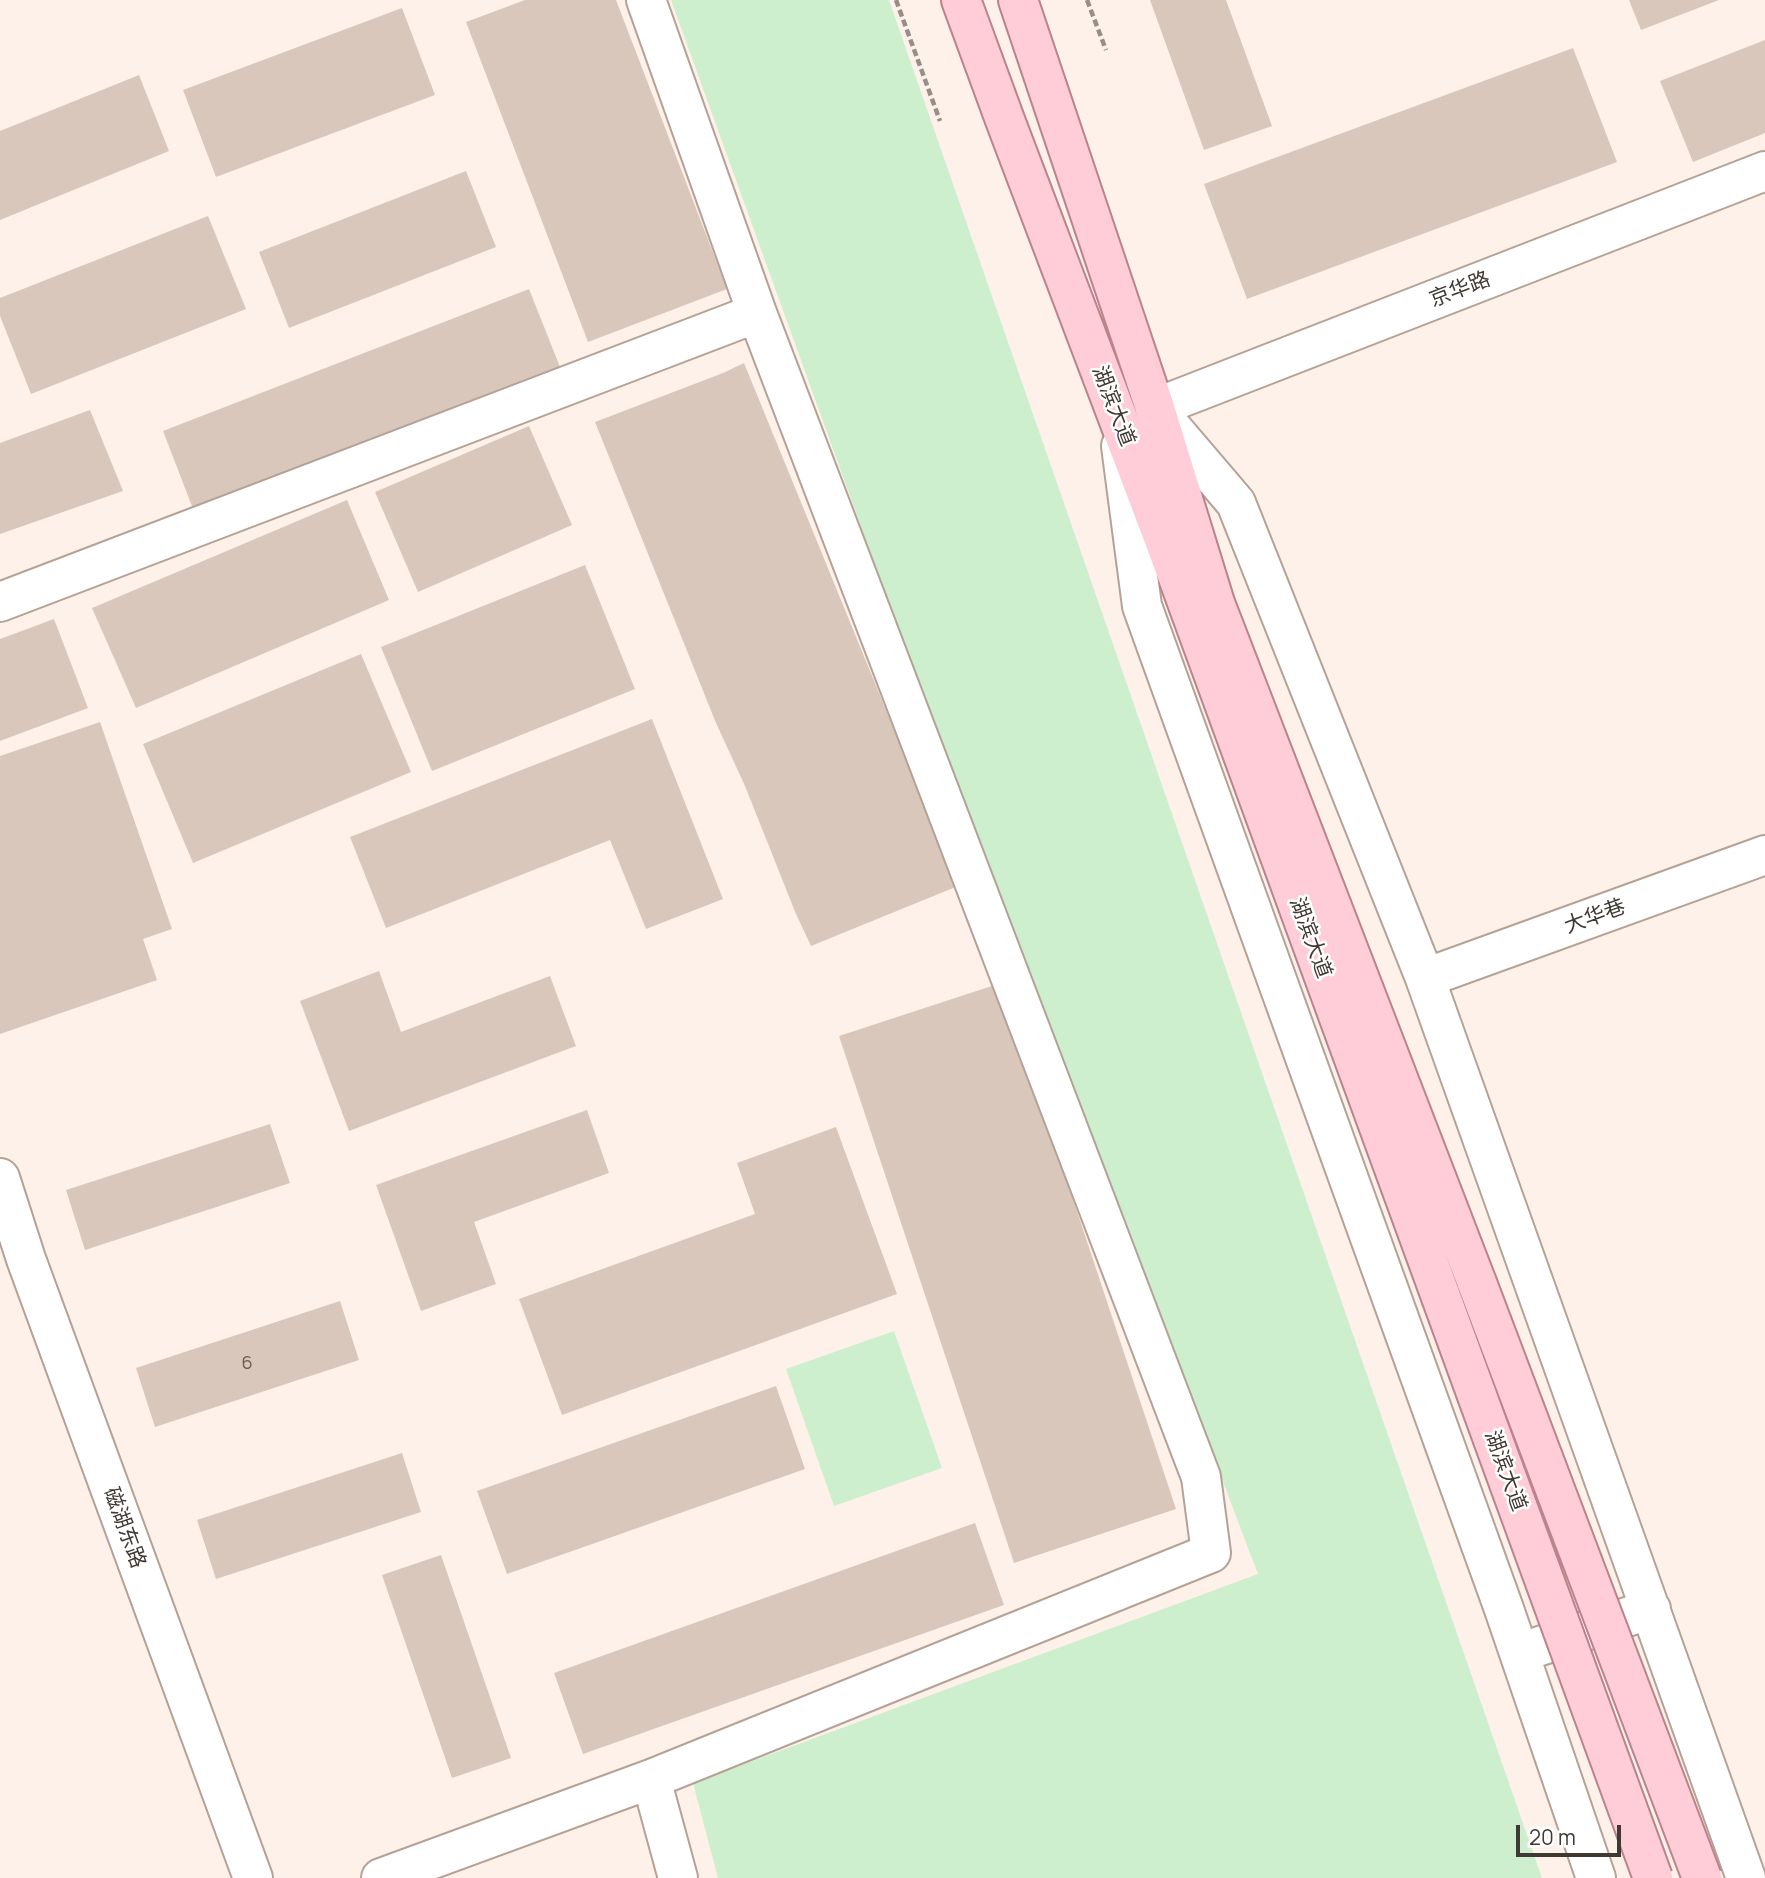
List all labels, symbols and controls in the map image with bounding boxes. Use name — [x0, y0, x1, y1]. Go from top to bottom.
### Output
street label: 京华路 — [1426, 267, 1494, 313]
street label: 湖滨大道 — [1086, 362, 1140, 450]
street label: 湖滨大道 — [1284, 894, 1336, 982]
street label: 大华巷 — [1561, 894, 1629, 940]
house number: 6 — [241, 1353, 253, 1375]
street label: 湖滨大道 — [1479, 1427, 1531, 1515]
street label: 磁湖东路 — [98, 1484, 150, 1572]
scale bar — [1520, 1812, 1625, 1856]
text: 20 m — [1529, 1823, 1576, 1851]

